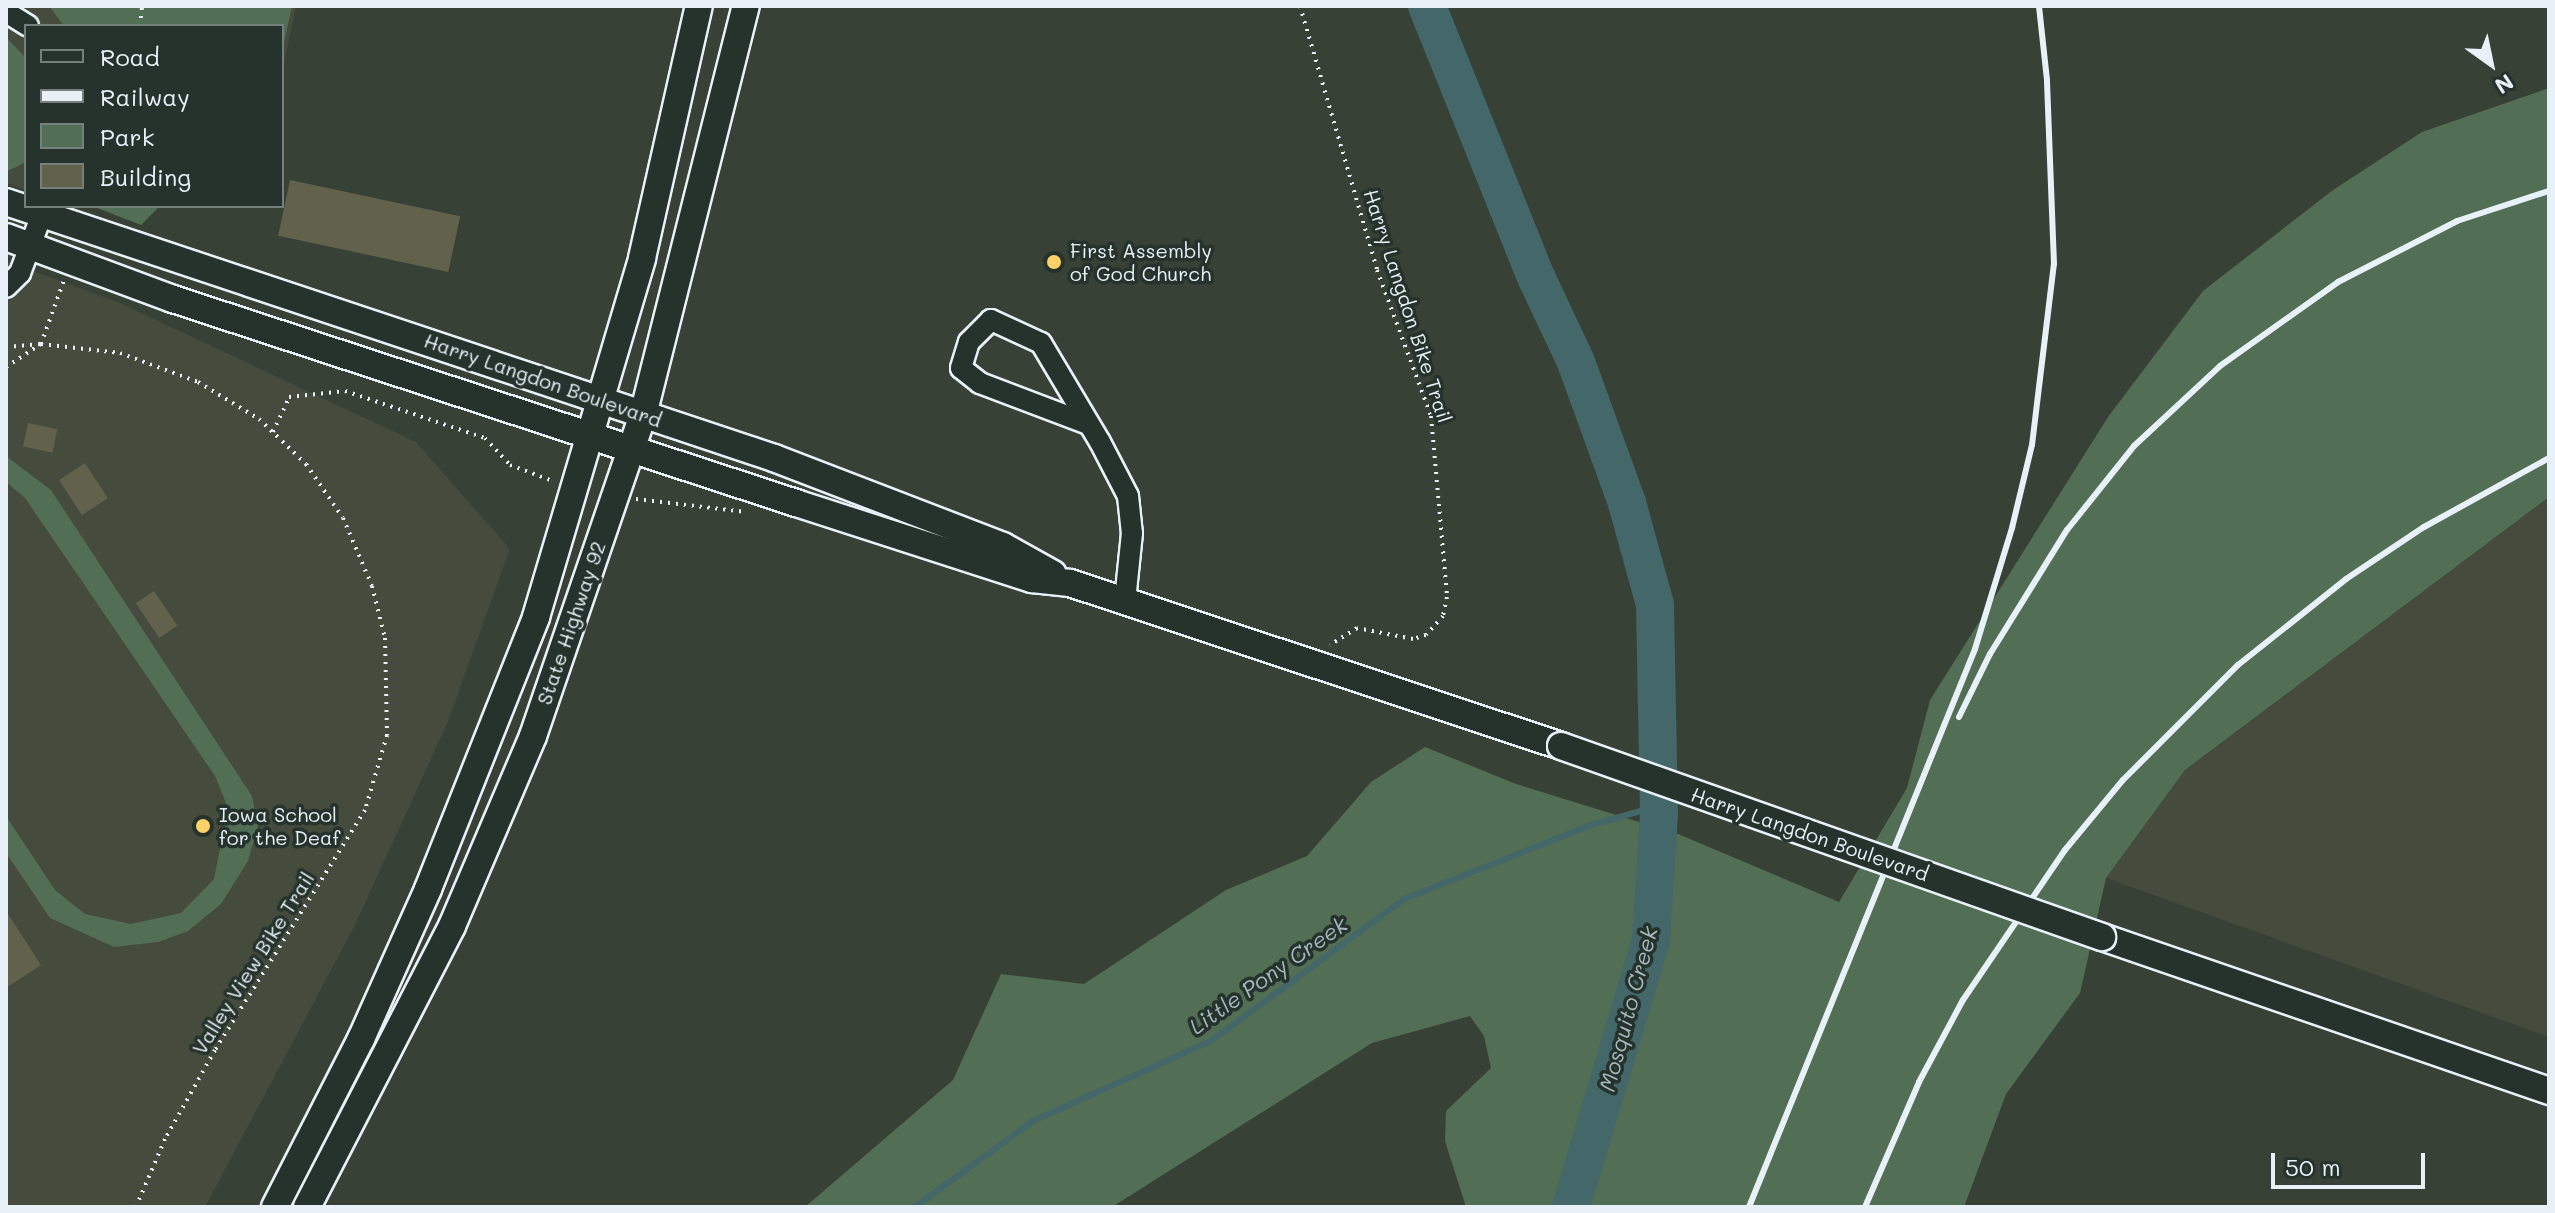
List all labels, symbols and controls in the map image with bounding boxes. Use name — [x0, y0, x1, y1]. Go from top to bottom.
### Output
legend — [24, 24, 284, 208]
north arrow — [2451, 24, 2531, 104]
text: Road — [100, 41, 160, 72]
text: N — [2489, 68, 2519, 101]
text: Railway — [100, 81, 190, 112]
text: Park — [100, 121, 154, 152]
text: Building — [100, 161, 191, 192]
street label: Harry Langdon Bike Trail — [1359, 186, 1457, 426]
place label: First Assembly of God Church — [1070, 238, 1212, 285]
marker: First Assembly of God Church — [1045, 253, 1063, 271]
street label: Harry Langdon Boulevard — [421, 328, 665, 432]
street label: State Highway 92 — [532, 538, 610, 708]
street label: Harry Langdon Boulevard — [1688, 782, 1932, 886]
place label: Iowa School for the Deaf — [219, 802, 340, 849]
marker: Iowa School for the Deaf — [194, 817, 212, 835]
street label: Valley View Bike Trail — [187, 867, 319, 1059]
water label: Little Pony Creek — [1184, 911, 1352, 1039]
water label: Mosquito Creek — [1593, 924, 1663, 1094]
scale bar — [2275, 1137, 2429, 1187]
text: 50 m — [2285, 1151, 2341, 1182]

